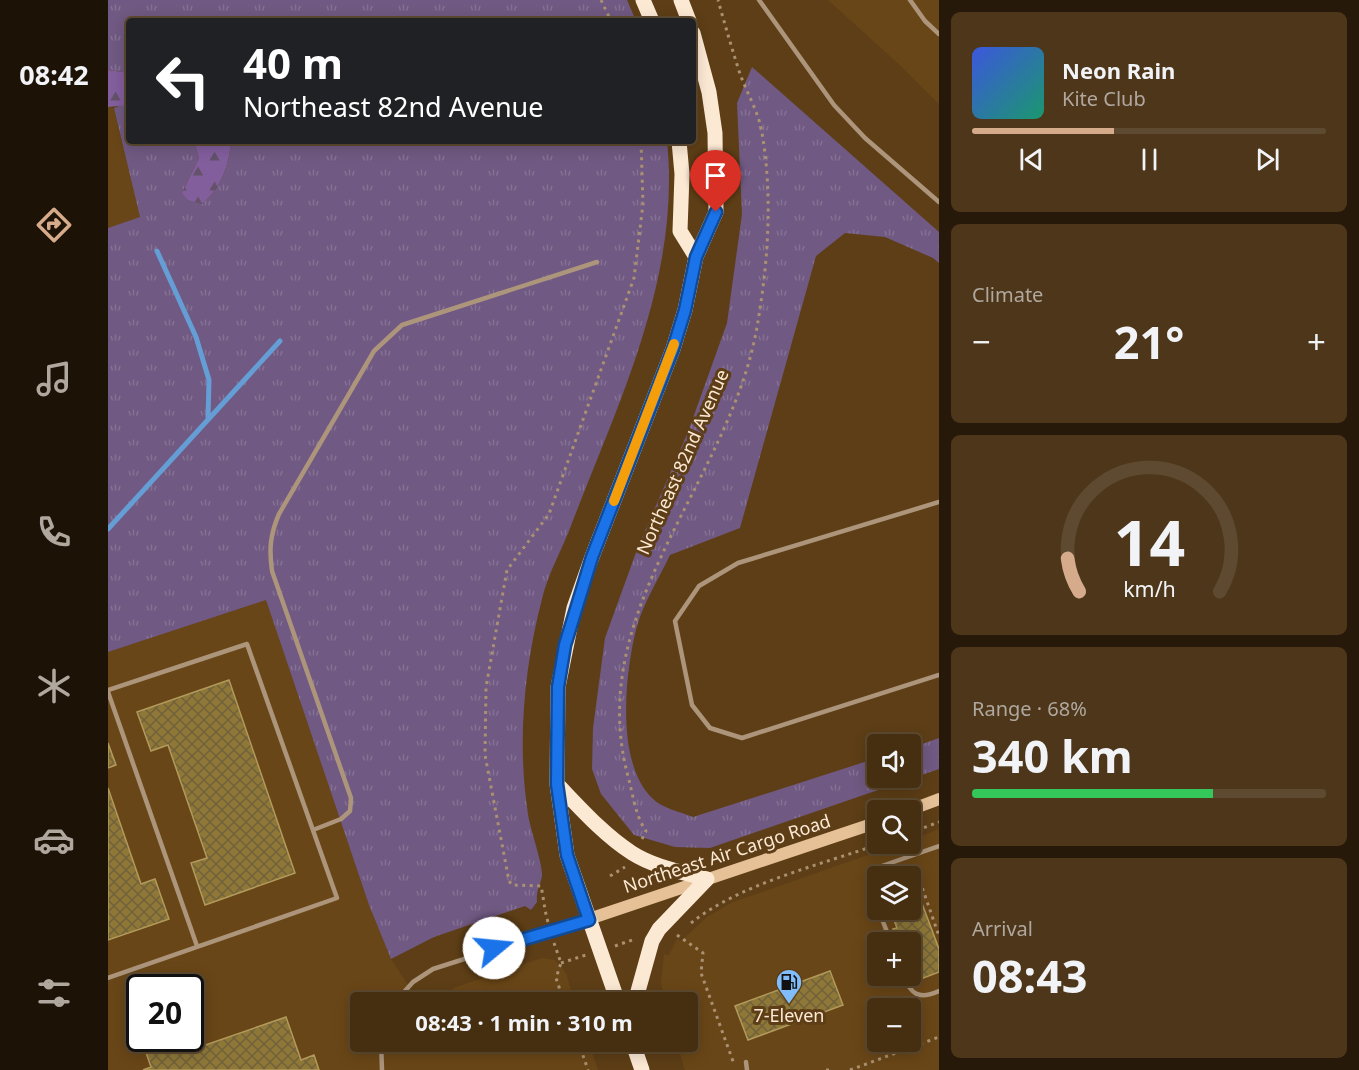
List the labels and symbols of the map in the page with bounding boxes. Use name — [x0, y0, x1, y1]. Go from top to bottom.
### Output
pin — [690, 150, 741, 212]
street label: Northeast 82nd Avenue — [630, 365, 734, 558]
street label: Northeast Air Cargo Road — [620, 808, 833, 898]
position arrow — [462, 916, 526, 980]
fuel station icon: 7-Eleven — [774, 967, 804, 1005]
speed limit sign: 20 — [126, 974, 204, 1052]
place label: 7-Eleven — [754, 1003, 824, 1027]

